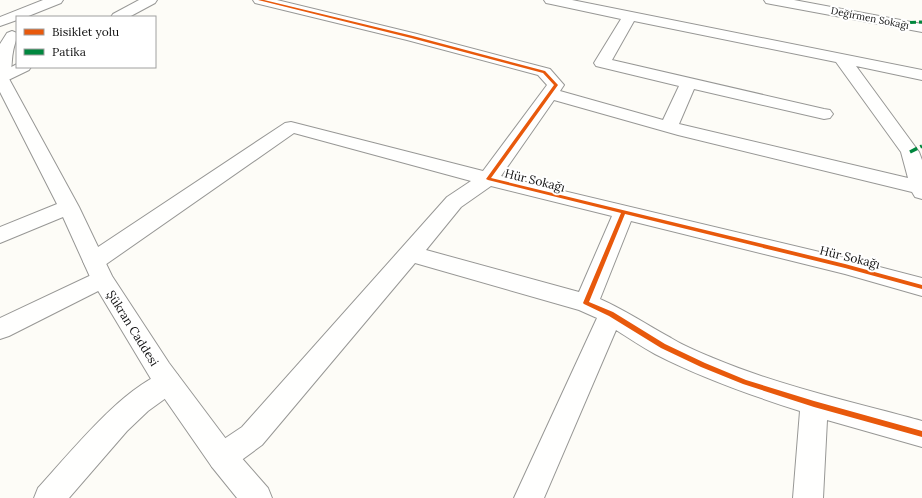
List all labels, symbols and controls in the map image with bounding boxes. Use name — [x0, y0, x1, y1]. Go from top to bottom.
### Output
street label: Değirmen Sokağı — [830, 4, 910, 32]
legend — [16, 16, 156, 68]
text: Bisiklet yolu — [52, 24, 119, 39]
text: Patika — [52, 44, 86, 59]
street label: Hür Sokağı — [503, 165, 567, 195]
street label: Hür Sokağı — [818, 242, 882, 272]
street label: Şükran Caddesi — [104, 287, 162, 369]

